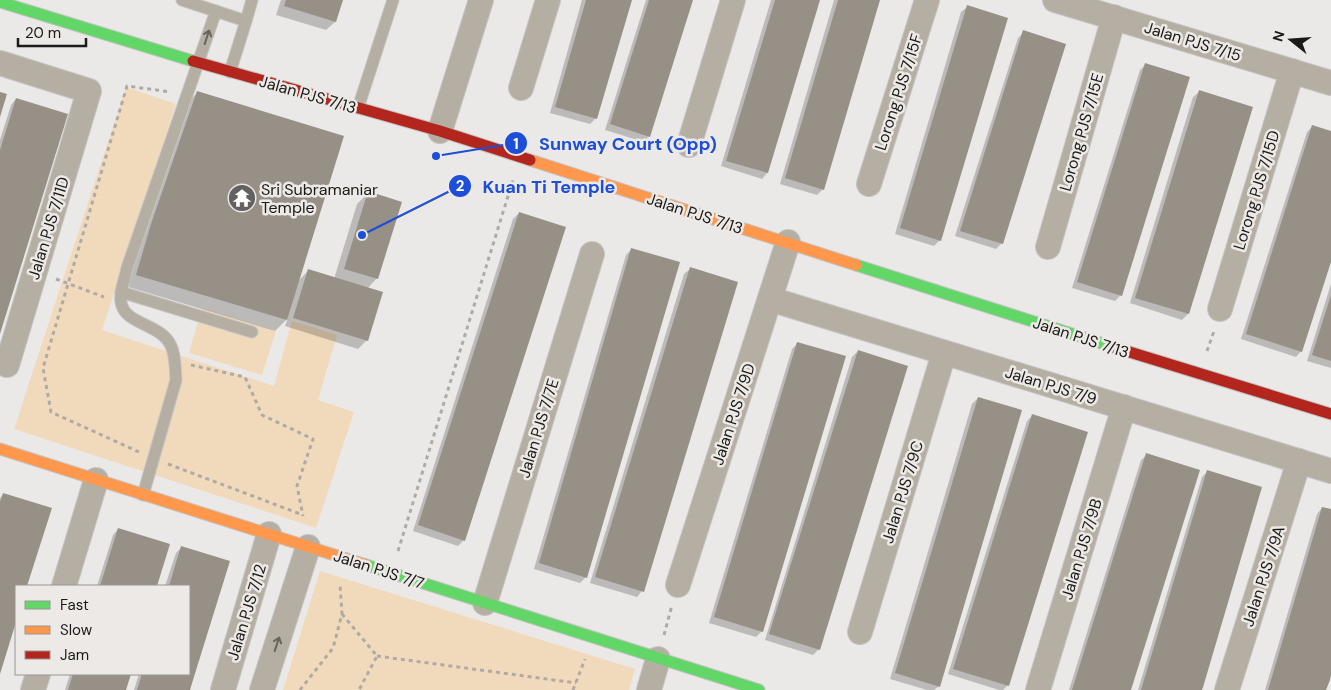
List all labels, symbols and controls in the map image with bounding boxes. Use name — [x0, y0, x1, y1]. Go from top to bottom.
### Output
scale bar — [18, 15, 85, 47]
north arrow — [1266, 15, 1316, 65]
street label: Jalan PJS 7/15 — [1142, 17, 1244, 66]
text: 20 m — [25, 23, 61, 43]
text: N — [1268, 29, 1289, 44]
one-way arrow — [203, 30, 212, 45]
street label: Lorong PJS 7/15F — [870, 31, 927, 153]
street label: Jalan PJS 7/13 — [257, 71, 359, 118]
street label: Lorong PJS 7/15E — [1055, 71, 1108, 194]
callout: Sunway Court (Opp) — [504, 127, 726, 160]
street label: Lorong PJS 7/15D — [1228, 128, 1285, 252]
text: Sunway Court (Opp) — [539, 132, 717, 156]
text: 1 — [513, 134, 519, 154]
callout: Kuan Ti Temple — [448, 170, 626, 203]
street label: Jalan PJS 7/11D — [23, 174, 74, 282]
text: Kuan Ti Temple — [483, 175, 616, 199]
text: 2 — [456, 176, 465, 196]
place label: Sri Subramaniar Temple — [261, 179, 378, 218]
temple icon: Sri Subramaniar Temple — [227, 183, 257, 213]
street label: Jalan PJS 7/13 — [644, 188, 746, 239]
street label: Jalan PJS 7/13 — [1030, 312, 1132, 363]
street label: Jalan PJS 7/9D — [707, 361, 760, 468]
street label: Jalan PJS 7/9 — [1002, 362, 1099, 409]
street label: Jalan PJS 7/7E — [513, 376, 564, 480]
street label: Jalan PJS 7/9C — [877, 438, 928, 546]
street label: Jalan PJS 7/9B — [1056, 496, 1107, 602]
street label: Jalan PJS 7/9A — [1237, 523, 1290, 629]
street label: Jalan PJS 7/7 — [331, 545, 427, 594]
street label: Jalan PJS 7/12 — [222, 561, 271, 663]
legend — [15, 585, 190, 675]
text: Fast — [60, 595, 89, 615]
text: Slow — [60, 620, 93, 640]
one-way arrow — [272, 636, 282, 652]
text: Jam — [60, 645, 89, 665]

